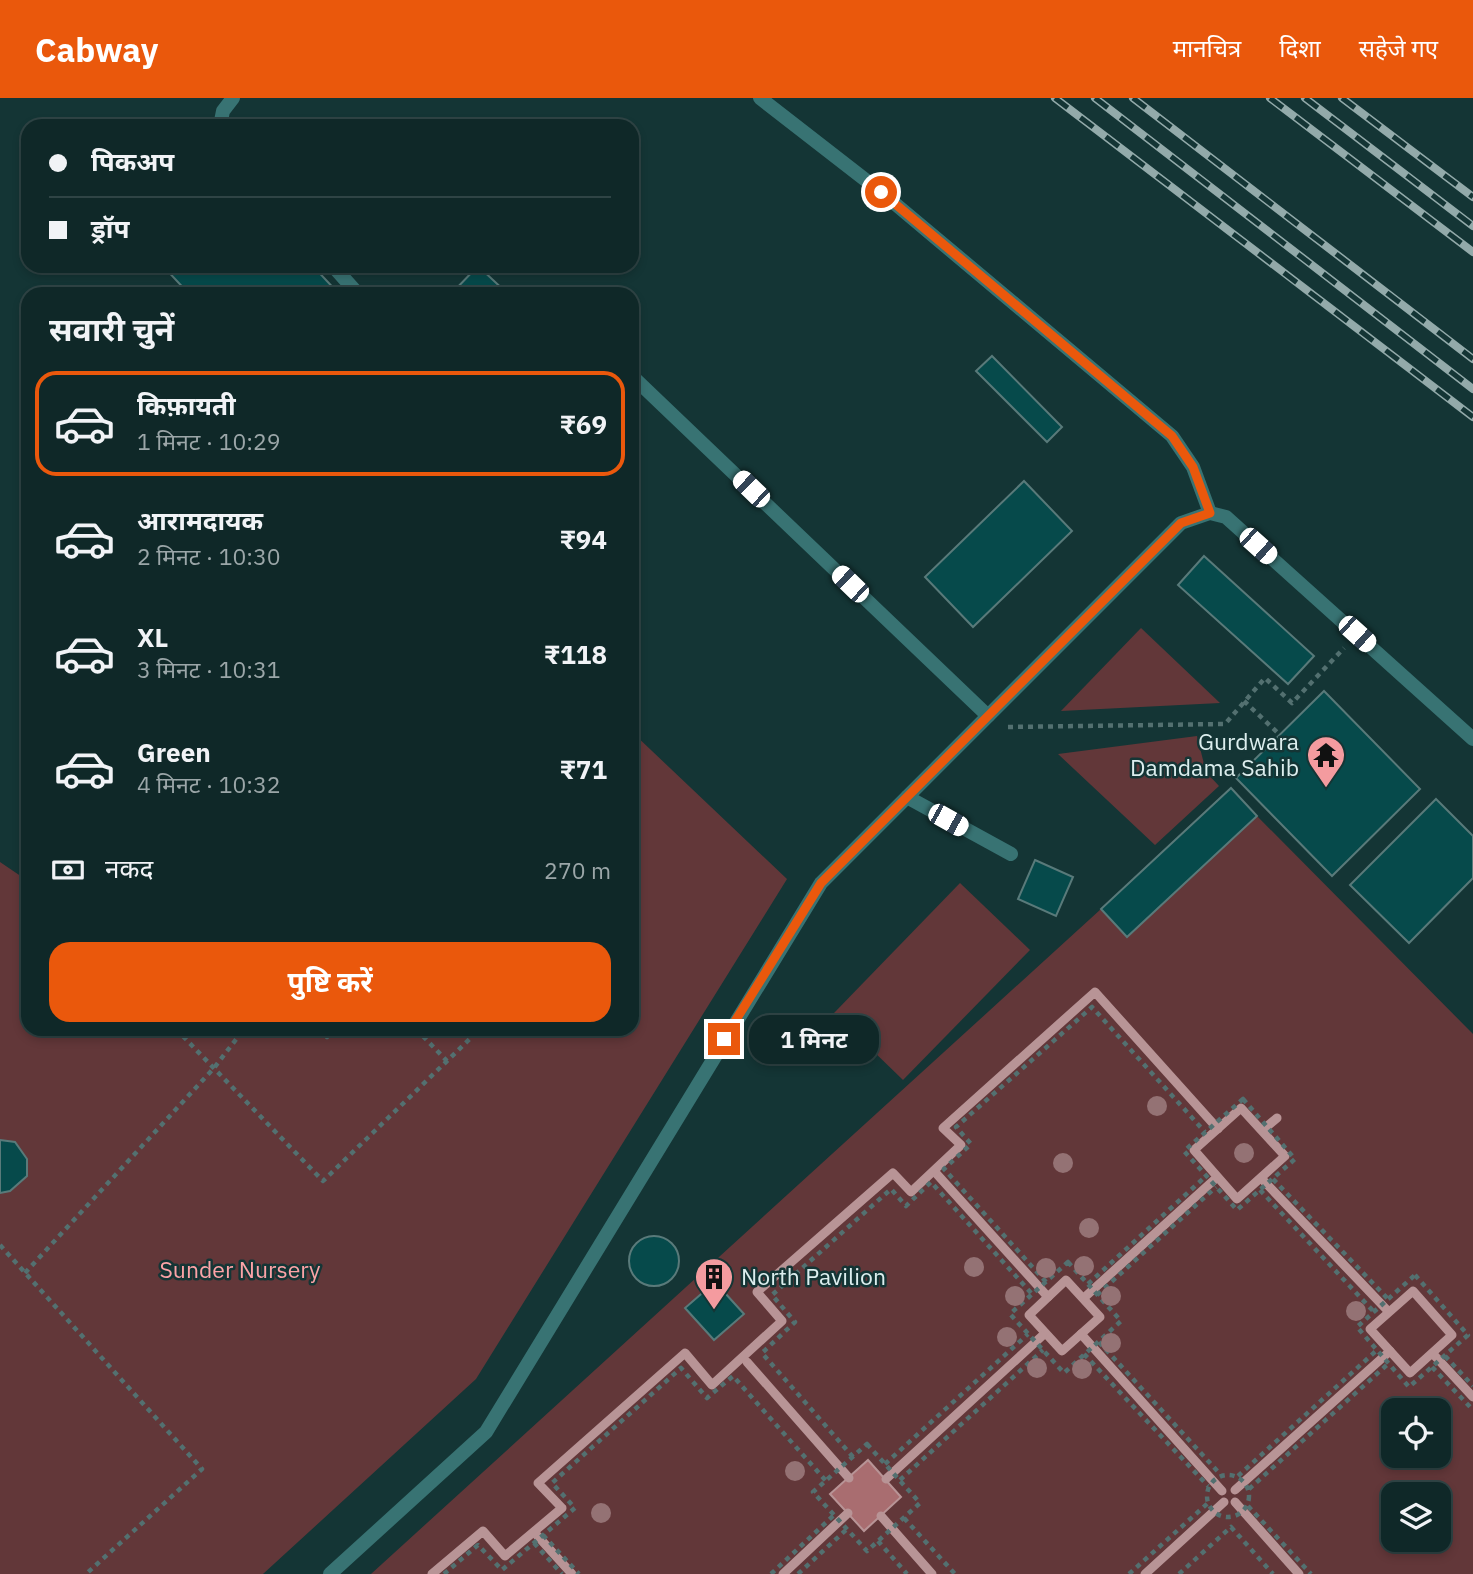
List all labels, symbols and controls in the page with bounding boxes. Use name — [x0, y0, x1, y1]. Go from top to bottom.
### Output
text: Cabway — [35, 28, 158, 71]
text: मानचित्र — [1173, 32, 1241, 64]
text: दिशा — [1279, 32, 1321, 64]
text: सहेजे गए — [1359, 32, 1438, 64]
text: पिकअप — [91, 144, 174, 178]
route start — [865, 176, 897, 208]
text: ड्रॉप — [91, 211, 129, 245]
text: सवारी चुनें — [49, 308, 174, 350]
text: किफ़ायती — [137, 388, 236, 422]
icon: car — [53, 392, 116, 455]
text: ₹69 — [559, 407, 607, 441]
text: 1 मिनट · 10:29 — [137, 426, 281, 456]
car — [729, 467, 774, 511]
text: आरामदायक — [137, 503, 263, 537]
icon: car — [53, 507, 116, 570]
text: ₹94 — [559, 522, 607, 556]
car — [1236, 524, 1281, 568]
text: 2 मिनट · 10:30 — [137, 541, 281, 571]
car — [828, 562, 873, 606]
car — [1335, 612, 1380, 656]
text: XL — [137, 620, 168, 654]
icon: car — [53, 622, 116, 685]
text: ₹118 — [544, 637, 607, 671]
text: 3 मिनट · 10:31 — [137, 654, 281, 684]
place label: Gurdwara Damdama Sahib — [1130, 726, 1299, 782]
temple icon: Gurdwara Damdama Sahib — [1305, 734, 1347, 789]
text: Green — [137, 735, 211, 769]
icon: car — [53, 737, 116, 800]
text: ₹71 — [559, 752, 607, 786]
text: 4 मिनट · 10:32 — [137, 769, 281, 799]
car — [925, 801, 972, 839]
icon: cash — [49, 851, 87, 889]
text: नकद — [105, 851, 153, 885]
text: 270 m — [544, 855, 611, 885]
button: पुष्टि करें — [49, 942, 611, 1022]
callout: 1 मिनट — [748, 1014, 878, 1063]
route end — [708, 1023, 740, 1055]
text: 1 मिनट — [780, 1024, 848, 1054]
park label: Sunder Nursery — [159, 1254, 321, 1284]
building icon: North Pavilion — [693, 1256, 735, 1311]
place label: North Pavilion — [741, 1261, 886, 1291]
map controls — [1381, 1398, 1451, 1552]
button: locate — [1381, 1398, 1451, 1468]
button: layers — [1381, 1482, 1451, 1552]

